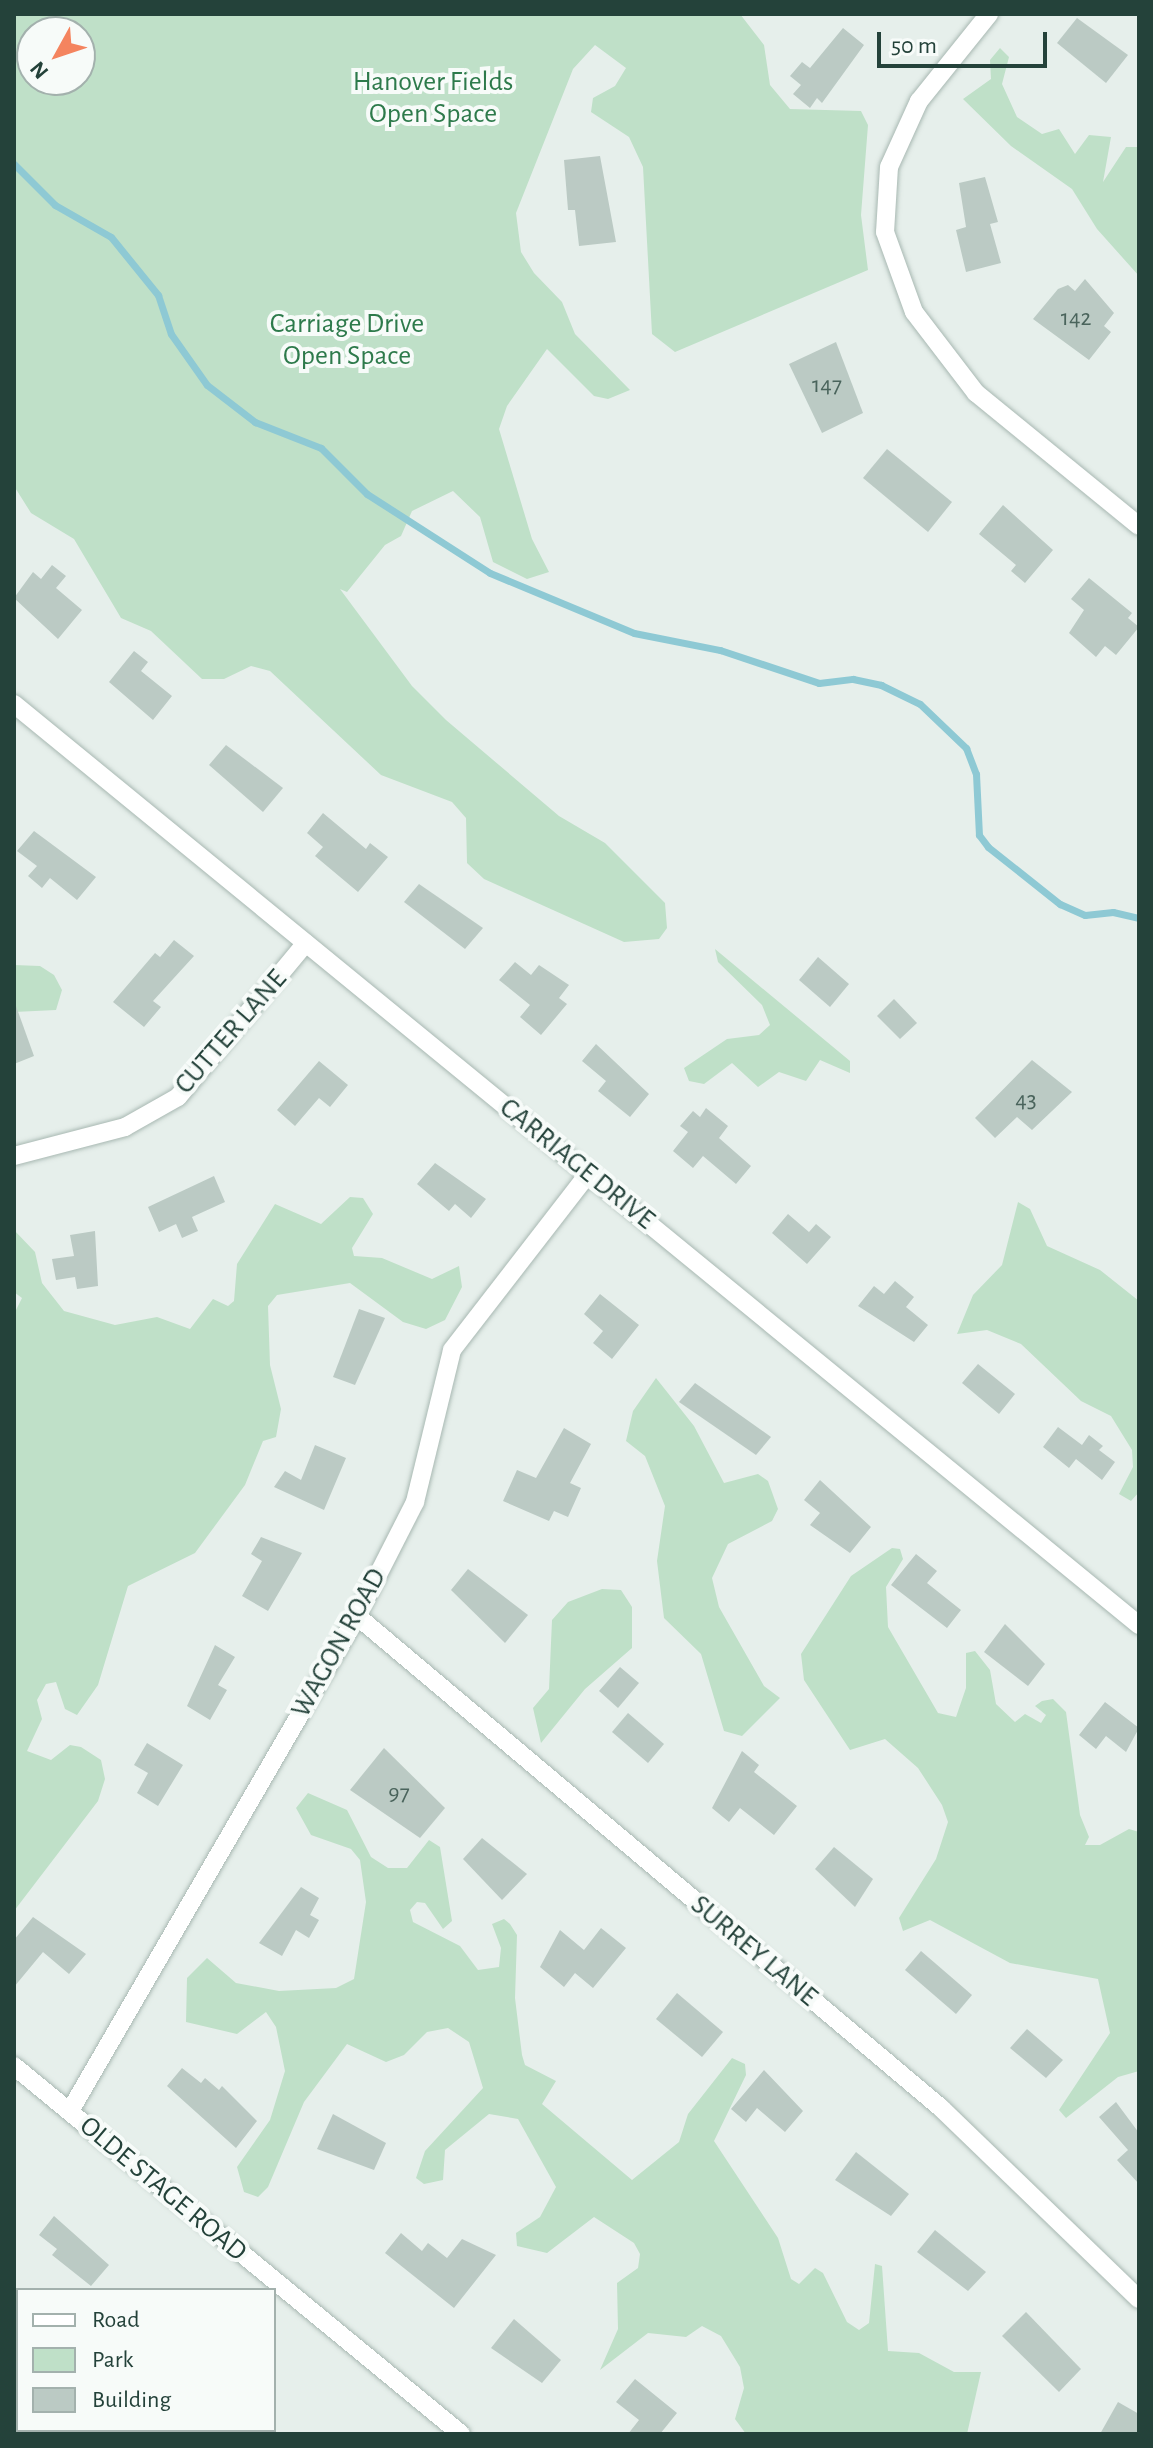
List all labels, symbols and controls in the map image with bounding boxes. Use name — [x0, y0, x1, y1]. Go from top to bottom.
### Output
north arrow — [16, 16, 96, 96]
scale bar — [881, 16, 1051, 66]
text: 50 m — [891, 34, 937, 58]
text: N — [26, 57, 52, 83]
park label: Hanover Fields Open Space — [353, 65, 513, 131]
house number: 142 — [1061, 305, 1091, 333]
park label: Carriage Drive Open Space — [270, 307, 424, 373]
house number: 147 — [812, 372, 842, 400]
street label: CUTTER LANE — [168, 963, 294, 1101]
house number: 43 — [1015, 1087, 1037, 1115]
street label: CARRIAGE DRIVE — [493, 1091, 661, 1237]
street label: WAGON ROAD — [284, 1563, 394, 1723]
house number: 97 — [388, 1780, 410, 1808]
street label: SURREY LANE — [684, 1888, 824, 2014]
street label: OLDE STAGE ROAD — [72, 2109, 254, 2269]
legend — [16, 2288, 276, 2432]
text: Road — [92, 2308, 140, 2332]
text: Park — [92, 2348, 133, 2372]
text: Building — [92, 2388, 171, 2412]

